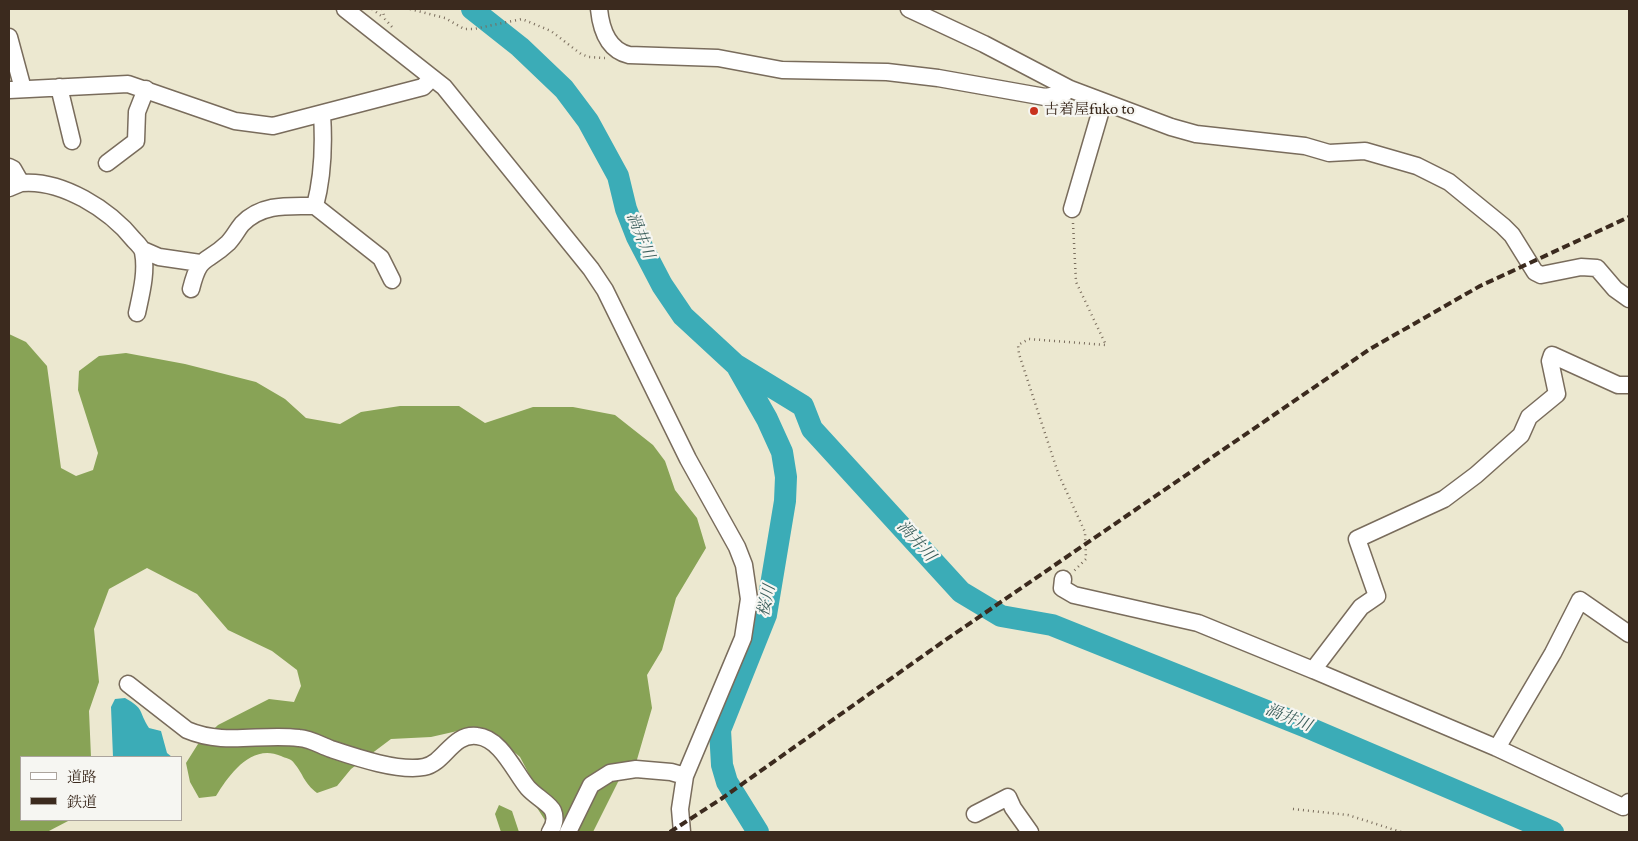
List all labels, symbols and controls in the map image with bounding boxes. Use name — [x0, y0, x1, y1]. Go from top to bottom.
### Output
place label: 古着屋fuko to — [1044, 102, 1135, 120]
marker: 古着屋fuko to — [1028, 105, 1040, 117]
water label: 渦井川 — [621, 210, 657, 262]
water label: 渦井川 — [892, 518, 938, 566]
water label: 桜川 — [755, 583, 781, 619]
water label: 渦井川 — [1262, 701, 1314, 737]
legend — [20, 756, 182, 821]
text: 道路 — [67, 768, 97, 787]
text: 鉄道 — [67, 793, 97, 812]

